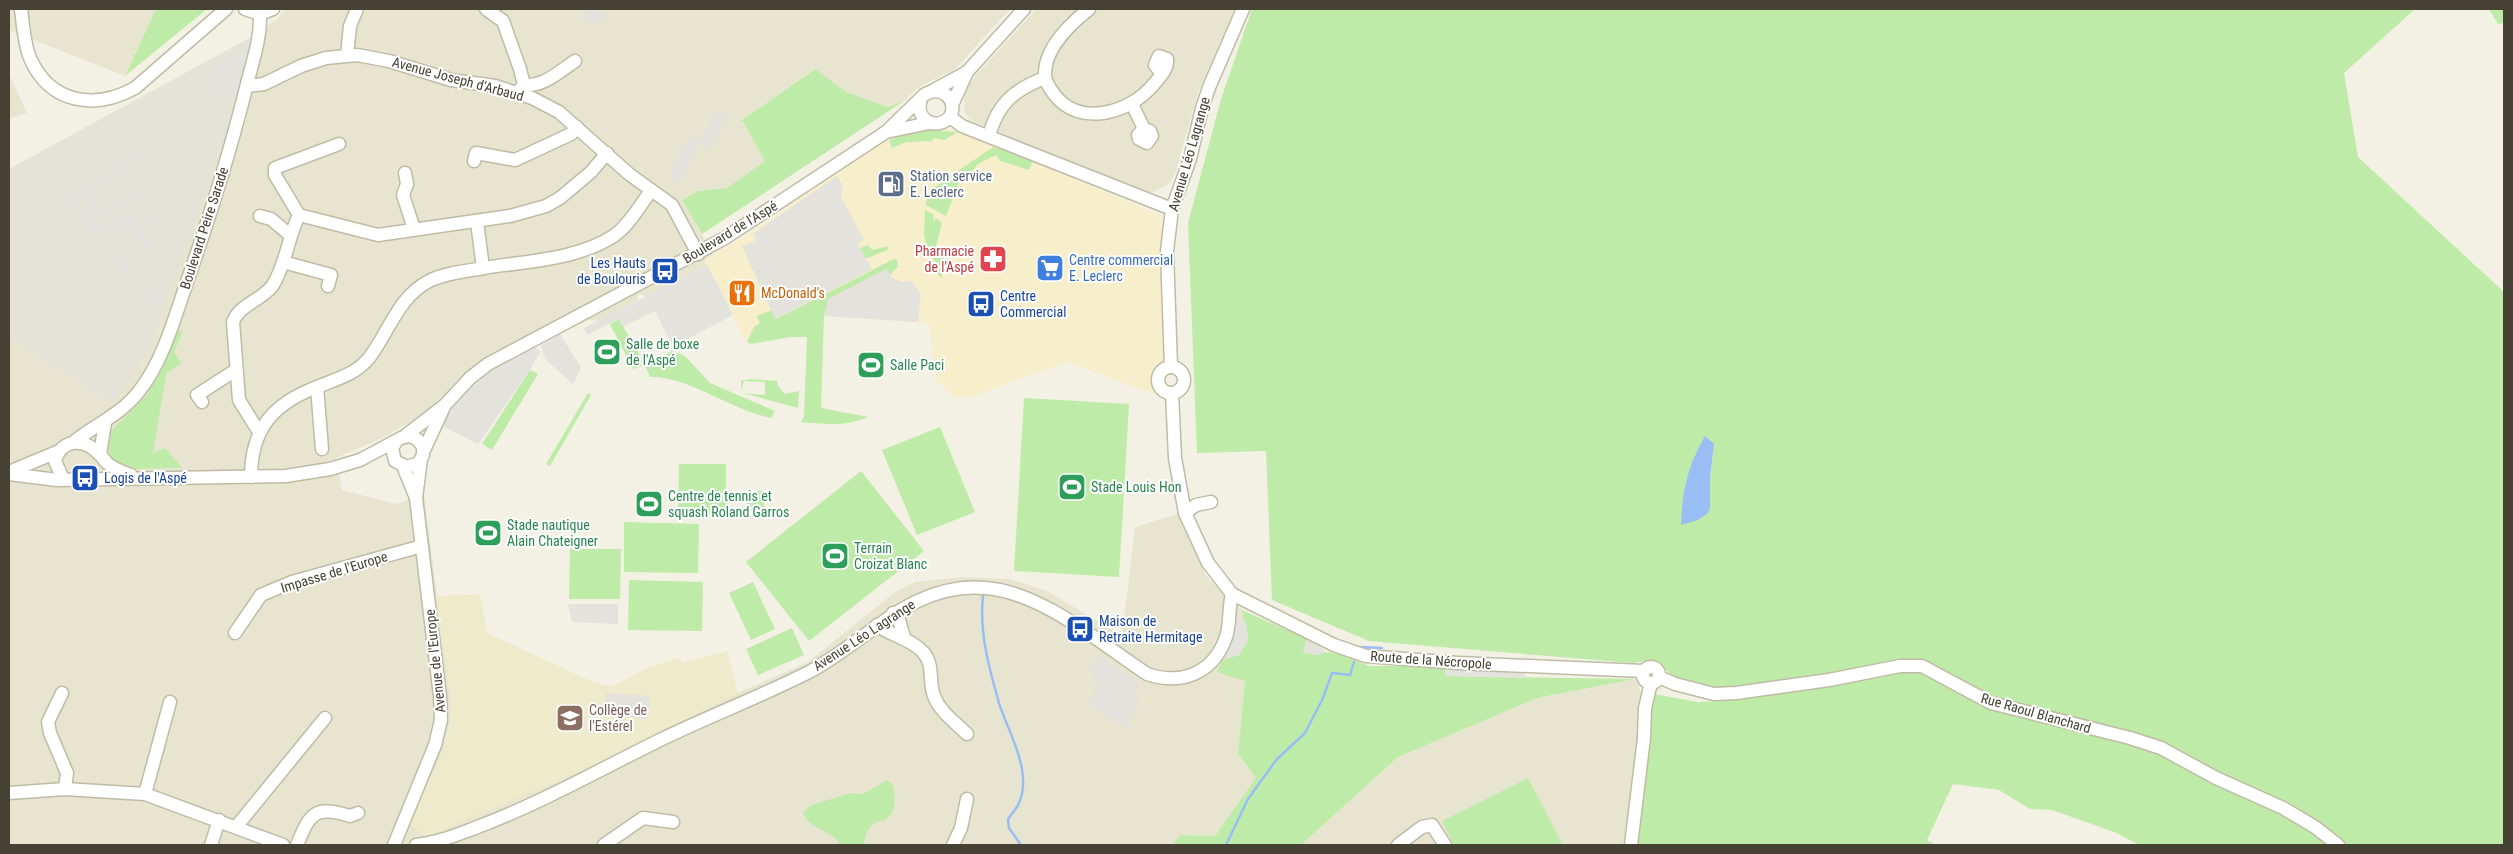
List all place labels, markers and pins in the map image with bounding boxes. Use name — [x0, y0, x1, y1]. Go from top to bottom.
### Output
place label: Station service E. Leclerc — [910, 168, 992, 200]
fuel station icon: Station service E. Leclerc — [876, 169, 906, 199]
place label: Pharmacie de l'Aspé — [915, 243, 974, 275]
pharmacy icon: Pharmacie de l'Aspé — [978, 244, 1008, 274]
place label: Centre commercial E. Leclerc — [1069, 252, 1173, 284]
supermarket icon: Centre commercial E. Leclerc — [1035, 253, 1065, 283]
place label: Les Hauts de Boulouris — [577, 255, 646, 287]
bus stop icon: Les Hauts de Boulouris — [650, 256, 680, 286]
restaurant icon: McDonald's — [727, 278, 757, 308]
place label: McDonald's — [761, 285, 825, 301]
place label: Centre Commercial — [1000, 288, 1066, 320]
bus stop icon: Centre Commercial — [966, 289, 996, 319]
place label: Salle de boxe de l'Aspé — [626, 336, 700, 368]
sports icon: Salle de boxe de l'Aspé — [592, 337, 622, 367]
sports icon: Salle Paci — [856, 350, 886, 380]
place label: Salle Paci — [890, 357, 944, 373]
bus stop icon: Logis de l'Aspé — [70, 463, 100, 493]
place label: Logis de l'Aspé — [104, 470, 187, 486]
sports icon: Stade Louis Hon — [1057, 472, 1087, 502]
place label: Stade Louis Hon — [1091, 479, 1182, 495]
place label: Centre de tennis et squash Roland Garros — [668, 488, 789, 520]
sports icon: Centre de tennis et squash Roland Garros — [634, 489, 664, 519]
place label: Stade nautique Alain Chateigner — [507, 517, 598, 549]
sports icon: Stade nautique Alain Chateigner — [473, 518, 503, 548]
place label: Terrain Croizat Blanc — [854, 540, 927, 572]
sports icon: Terrain Croizat Blanc — [820, 541, 850, 571]
place label: Maison de Retraite Hermitage — [1099, 613, 1203, 645]
bus stop icon: Maison de Retraite Hermitage — [1065, 614, 1095, 644]
place label: Collège de l'Estérel — [589, 702, 648, 734]
school or university icon: Collège de l'Estérel — [555, 703, 585, 733]

